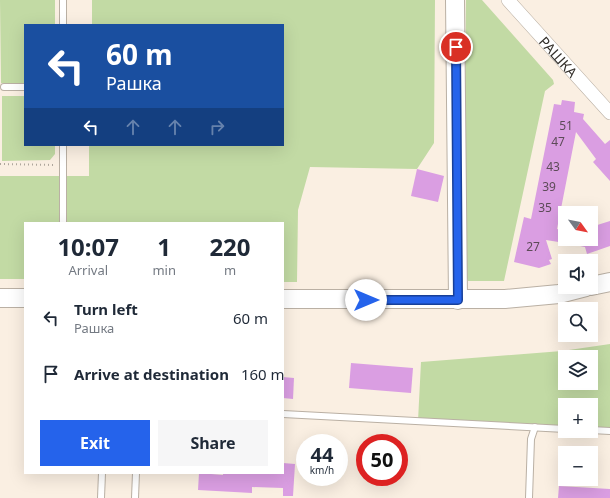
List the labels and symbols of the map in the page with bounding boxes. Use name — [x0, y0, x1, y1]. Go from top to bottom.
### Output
pin — [439, 30, 473, 64]
street label: РАШКА — [535, 32, 582, 81]
house number: 51 — [559, 117, 573, 134]
house number: 47 — [551, 133, 565, 150]
house number: 43 — [546, 158, 560, 175]
house number: 39 — [542, 178, 556, 195]
house number: 35 — [538, 199, 552, 216]
north arrow — [558, 206, 598, 246]
house number: 27 — [526, 238, 540, 255]
position arrow — [345, 279, 387, 321]
speed limit sign: 50 — [356, 434, 408, 486]

